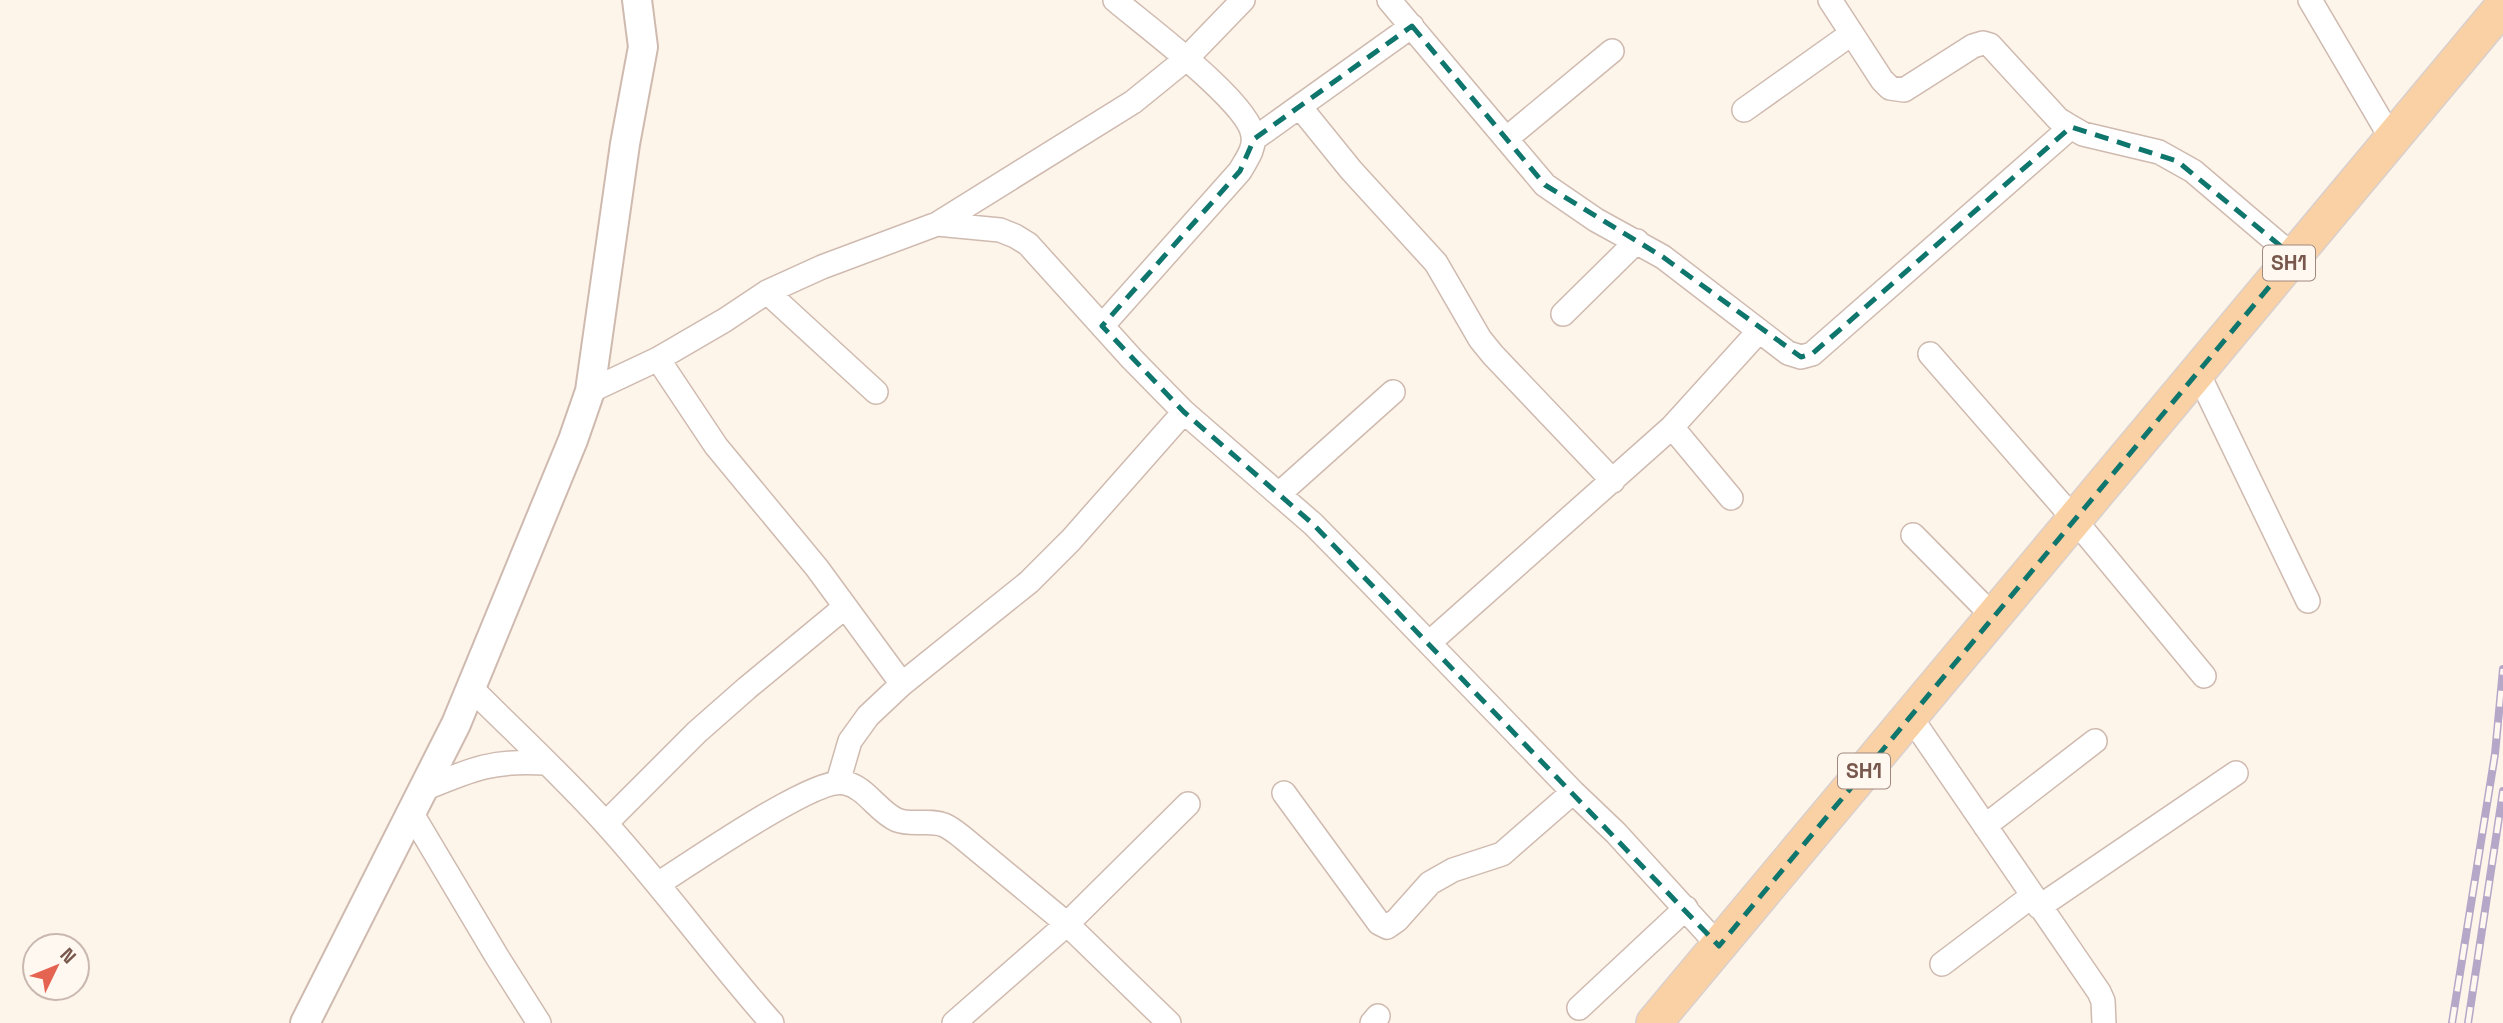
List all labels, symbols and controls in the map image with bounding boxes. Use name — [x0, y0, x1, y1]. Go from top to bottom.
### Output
road number: SH1 — [2263, 246, 2315, 280]
road number: SH1 — [1838, 754, 1890, 788]
north arrow — [21, 932, 91, 1002]
text: N — [55, 943, 82, 969]

